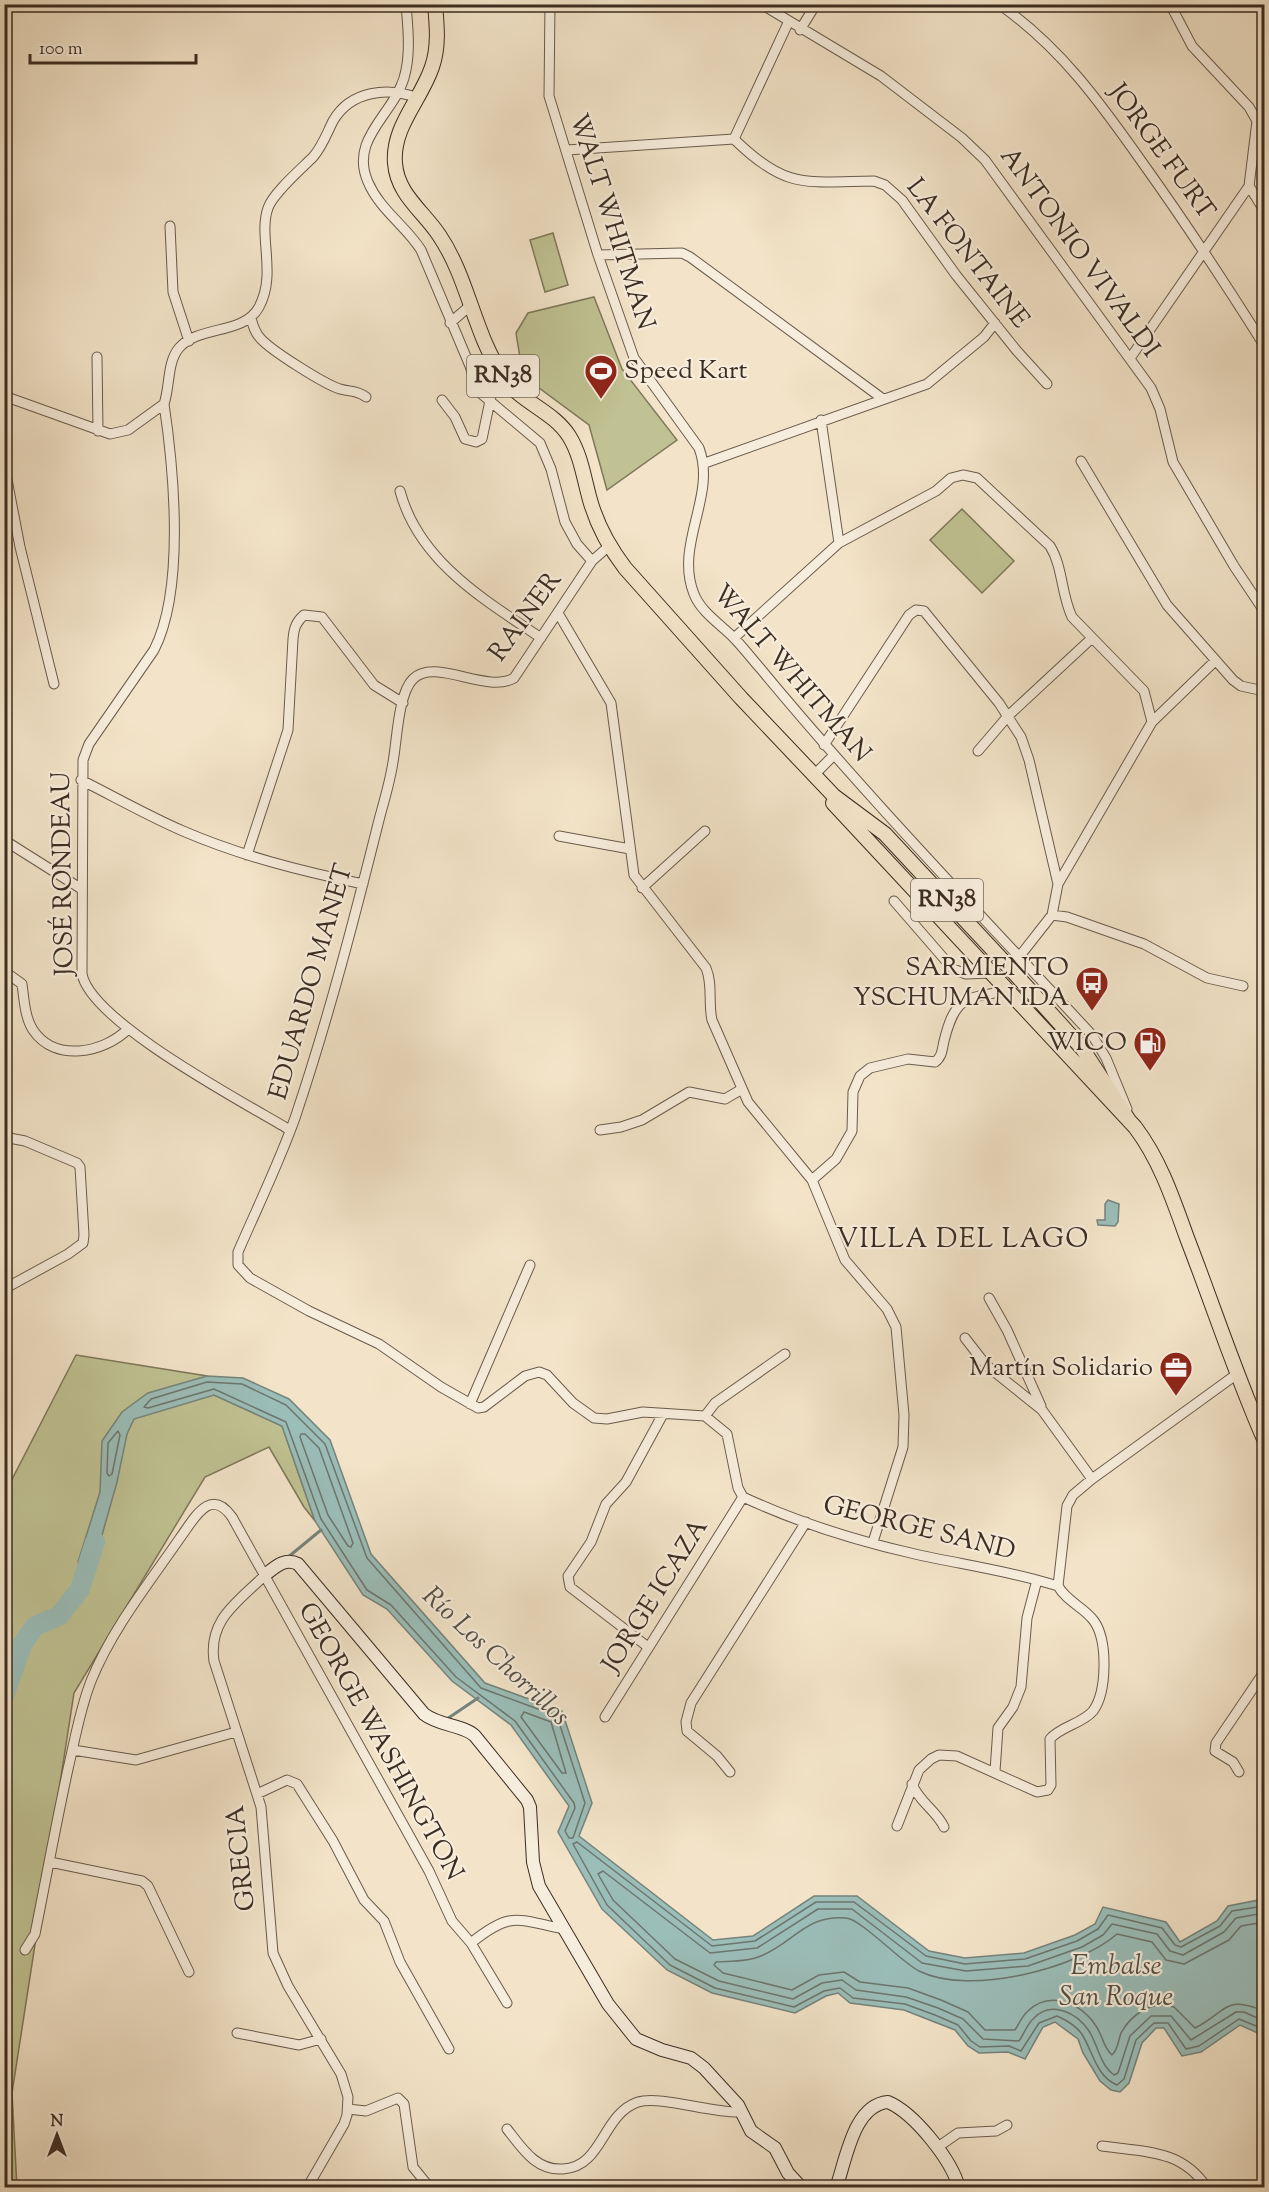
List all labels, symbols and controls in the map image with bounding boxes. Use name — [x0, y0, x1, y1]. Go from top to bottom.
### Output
scale bar — [30, 27, 196, 65]
text: 100 m — [39, 37, 83, 63]
street label: JORGE FURT — [1098, 75, 1223, 228]
street label: WALT WHITMAN — [559, 109, 663, 335]
street label: ANTONIO VIVALDI — [990, 140, 1168, 366]
street label: LA FONTAINE — [897, 171, 1038, 337]
sports icon: Speed Kart — [583, 353, 619, 400]
place label: Speed Kart — [624, 353, 748, 390]
road number: RN38 — [467, 355, 539, 397]
street label: RAINER — [481, 564, 572, 670]
street label: WALT WHITMAN — [703, 577, 879, 771]
street label: JOSÉ RONDEAU — [44, 772, 84, 978]
street label: EDUARDO MANET — [261, 860, 363, 1104]
road number: RN38 — [911, 879, 983, 921]
place label: SARMIENTO YSCHUMAN IDA — [853, 950, 1069, 1017]
bus stop icon: SARMIENTO YSCHUMAN IDA — [1074, 965, 1110, 1012]
place label: WICO — [1046, 1025, 1127, 1062]
fuel station icon: WICO — [1132, 1025, 1168, 1072]
district label: VILLA DEL LAGO — [836, 1221, 1090, 1260]
place label: Martín Solidario — [969, 1350, 1153, 1387]
office icon: Martín Solidario — [1158, 1350, 1194, 1397]
street label: GEORGE SAND — [819, 1487, 1019, 1571]
street label: JORGE ICAZA — [593, 1512, 718, 1682]
water label: Río Los Chorrillos — [412, 1578, 578, 1736]
street label: GEORGE WASHINGTON — [288, 1596, 472, 1888]
street label: GRECIA — [218, 1803, 266, 1913]
water label: Embalse San Roque — [1059, 1948, 1173, 2018]
north arrow — [27, 2105, 87, 2165]
text: N — [51, 2111, 64, 2134]

